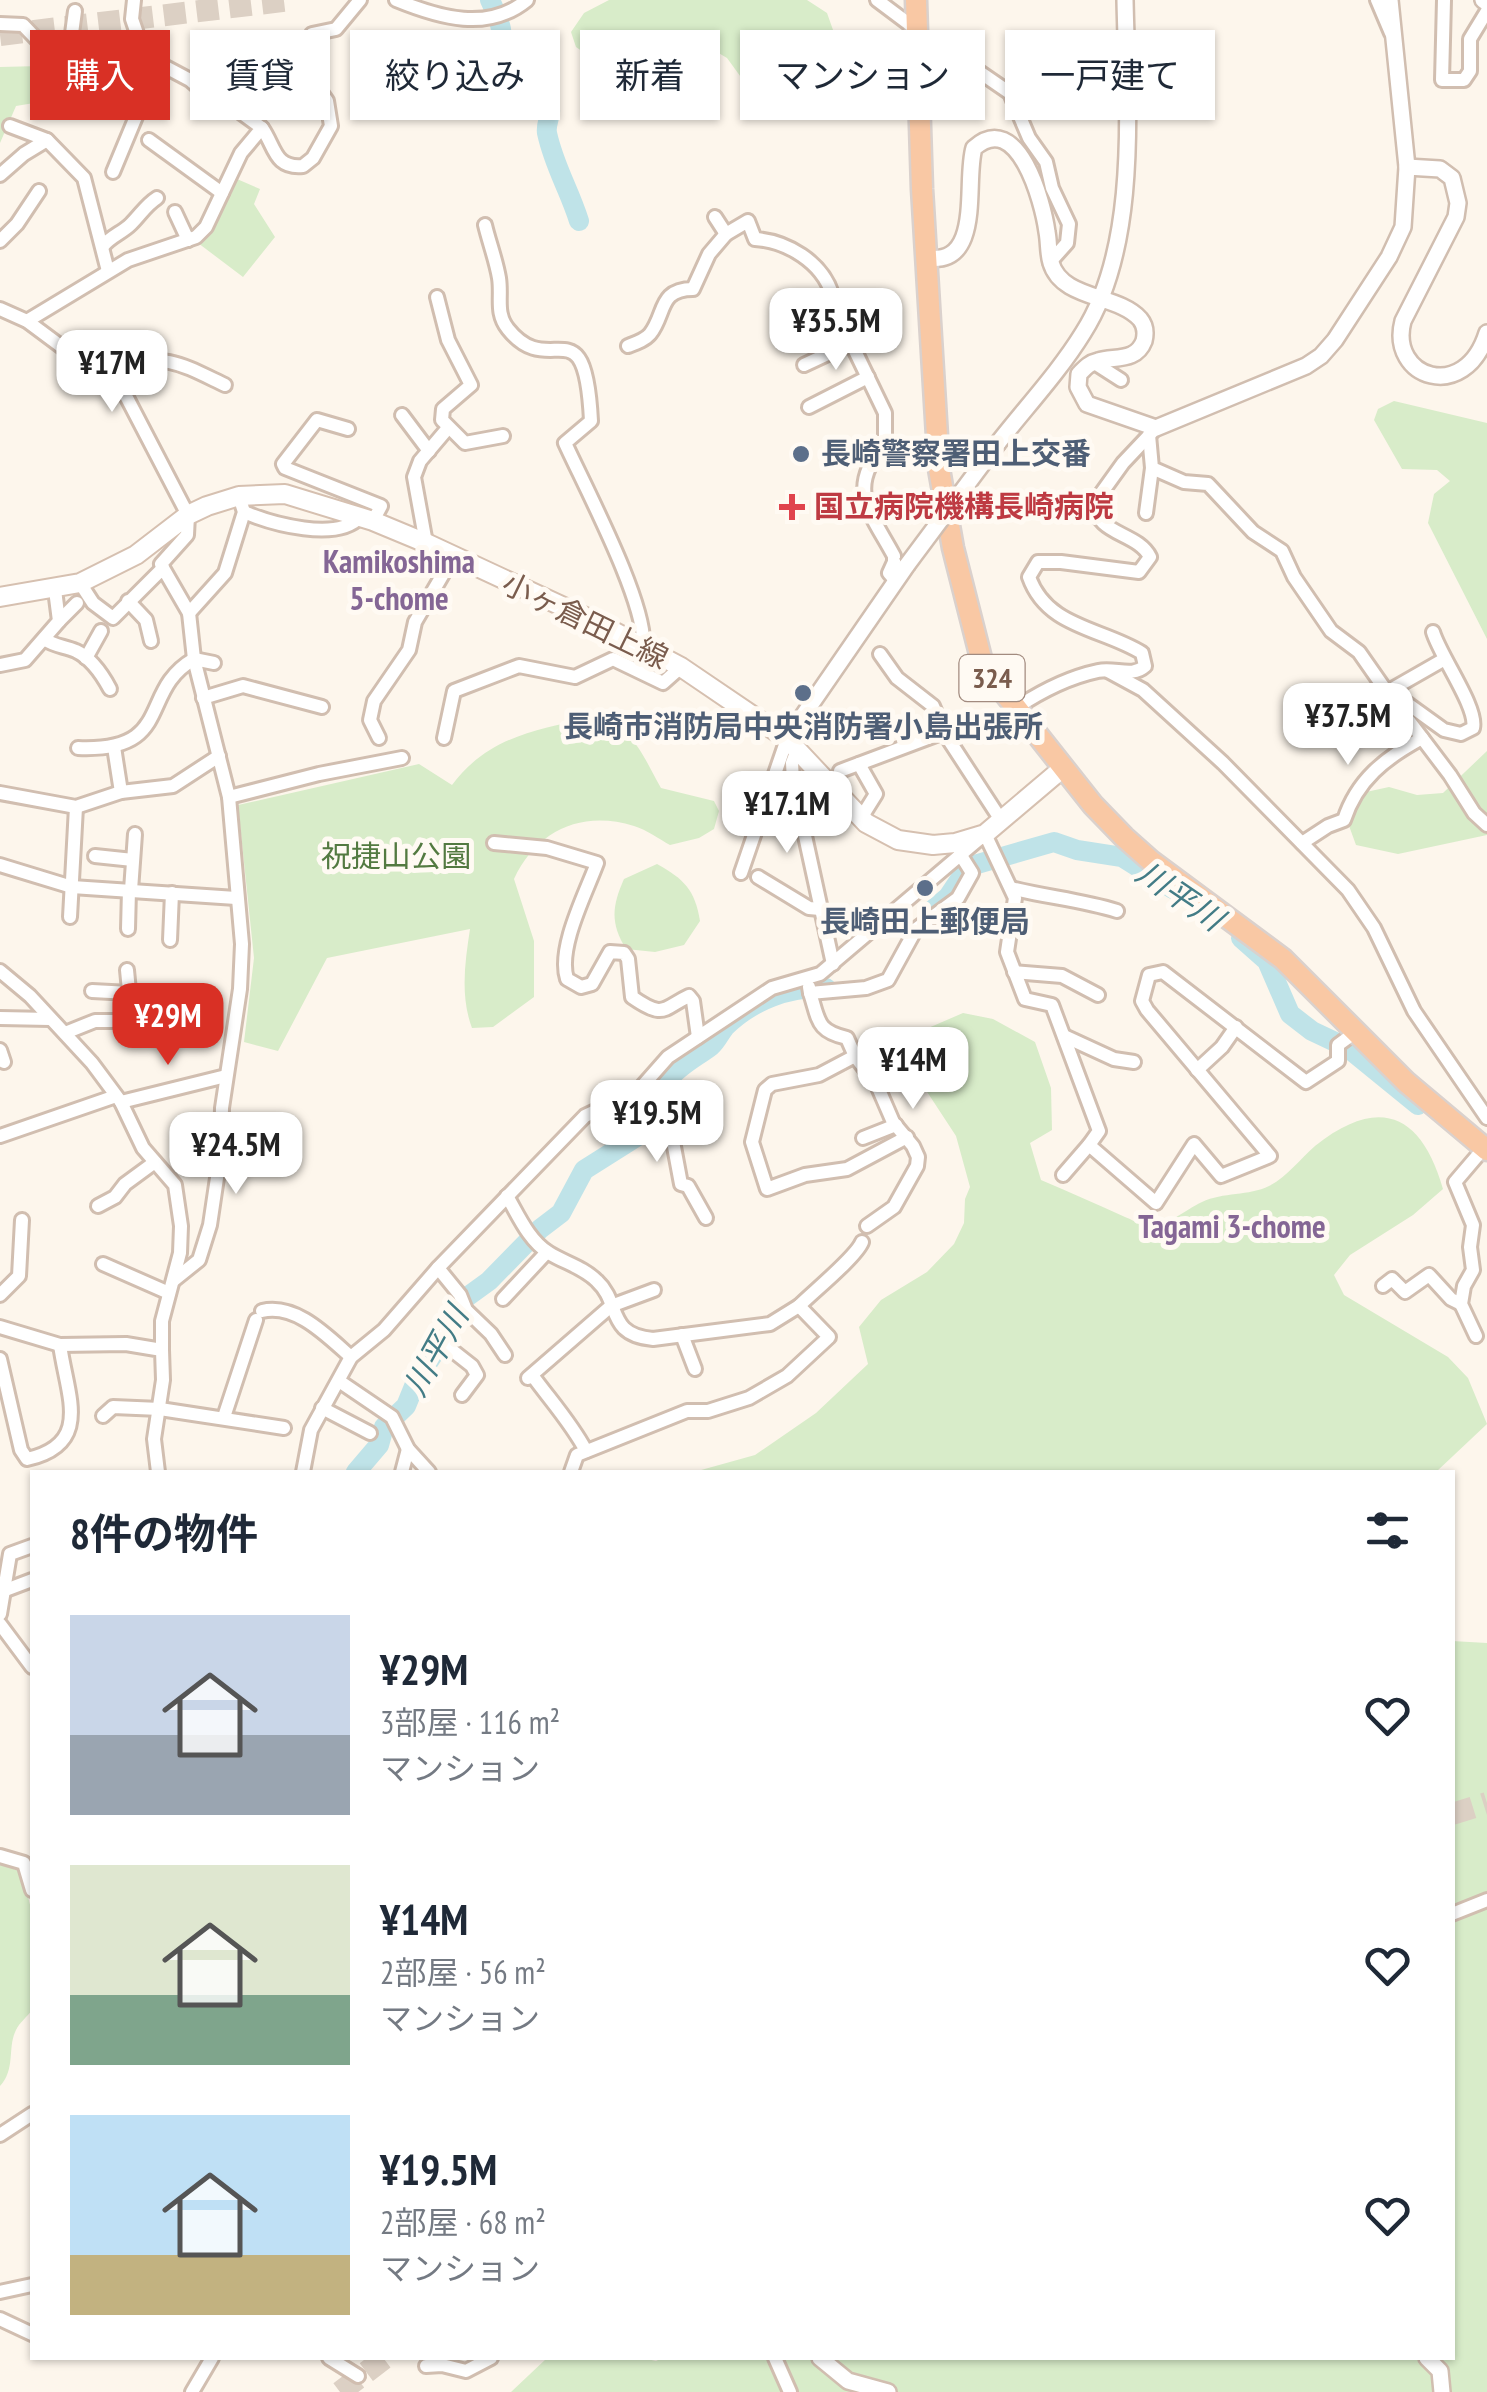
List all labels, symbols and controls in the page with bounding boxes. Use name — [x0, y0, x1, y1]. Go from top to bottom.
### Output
chip: 購入 — [30, 30, 170, 120]
chip: 賃貸 — [190, 30, 330, 120]
chip: 絞り込み — [350, 30, 560, 120]
chip: 新着 — [580, 30, 720, 120]
chip: マンション — [740, 30, 985, 120]
chip: 一戸建て — [1005, 30, 1215, 120]
pin: ¥35.5M — [755, 288, 917, 373]
text: ¥35.5M — [791, 299, 881, 341]
pin: ¥17M — [53, 330, 171, 415]
text: ¥17M — [78, 341, 146, 383]
place label: 長崎警察署田上交番 — [821, 433, 1091, 472]
marker: 長崎警察署田上交番 — [790, 443, 812, 465]
place label: 国立病院機構長崎病院 — [814, 486, 1114, 525]
marker: 国立病院機構長崎病院 — [779, 494, 805, 520]
district label: Kamikoshima 5-chome — [323, 540, 475, 619]
street label: 小ヶ倉田上線 — [496, 563, 675, 677]
road number: 324 — [960, 655, 1024, 701]
marker: 長崎市消防局中央消防署小島出張所 — [792, 682, 814, 704]
pin: ¥37.5M — [1267, 683, 1429, 768]
text: ¥37.5M — [1305, 694, 1391, 736]
place label: 長崎市消防局中央消防署小島出張所 — [563, 706, 1043, 745]
pin: ¥17.1M — [706, 771, 868, 856]
text: ¥17.1M — [744, 782, 830, 824]
park label: 祝捷山公園 — [321, 836, 471, 875]
water label: 川平川 — [1129, 851, 1235, 941]
marker: 長崎田上郵便局 — [914, 877, 936, 899]
place label: 長崎田上郵便局 — [820, 901, 1030, 940]
pin: ¥29M — [109, 983, 227, 1068]
text: ¥29M — [134, 994, 202, 1036]
pin: ¥14M — [854, 1027, 972, 1112]
text: ¥14M — [879, 1038, 947, 1080]
pin: ¥19.5M — [576, 1080, 738, 1165]
text: ¥19.5M — [612, 1091, 702, 1133]
pin: ¥24.5M — [155, 1112, 317, 1197]
text: ¥24.5M — [191, 1123, 281, 1165]
district label: Tagami 3-chome — [1138, 1205, 1326, 1247]
water label: 川平川 — [393, 1296, 478, 1403]
icon: filters — [1360, 1503, 1415, 1558]
text: 8件の物件 — [70, 1506, 258, 1561]
text: ¥29M — [380, 1642, 468, 1697]
icon: home — [150, 1655, 270, 1775]
icon: heart — [1360, 1688, 1415, 1743]
text: 3部屋 · 116 m² — [380, 1701, 560, 1743]
text: マンション — [380, 1747, 540, 1789]
text: ¥14M — [380, 1892, 468, 1947]
icon: home — [150, 1905, 270, 2025]
icon: heart — [1360, 1938, 1415, 1993]
text: 2部屋 · 56 m² — [380, 1951, 546, 1993]
text: マンション — [380, 1997, 540, 2039]
text: ¥19.5M — [380, 2142, 497, 2197]
icon: home — [150, 2155, 270, 2275]
icon: heart — [1360, 2188, 1415, 2243]
text: 2部屋 · 68 m² — [380, 2201, 546, 2243]
text: マンション — [380, 2247, 540, 2289]

